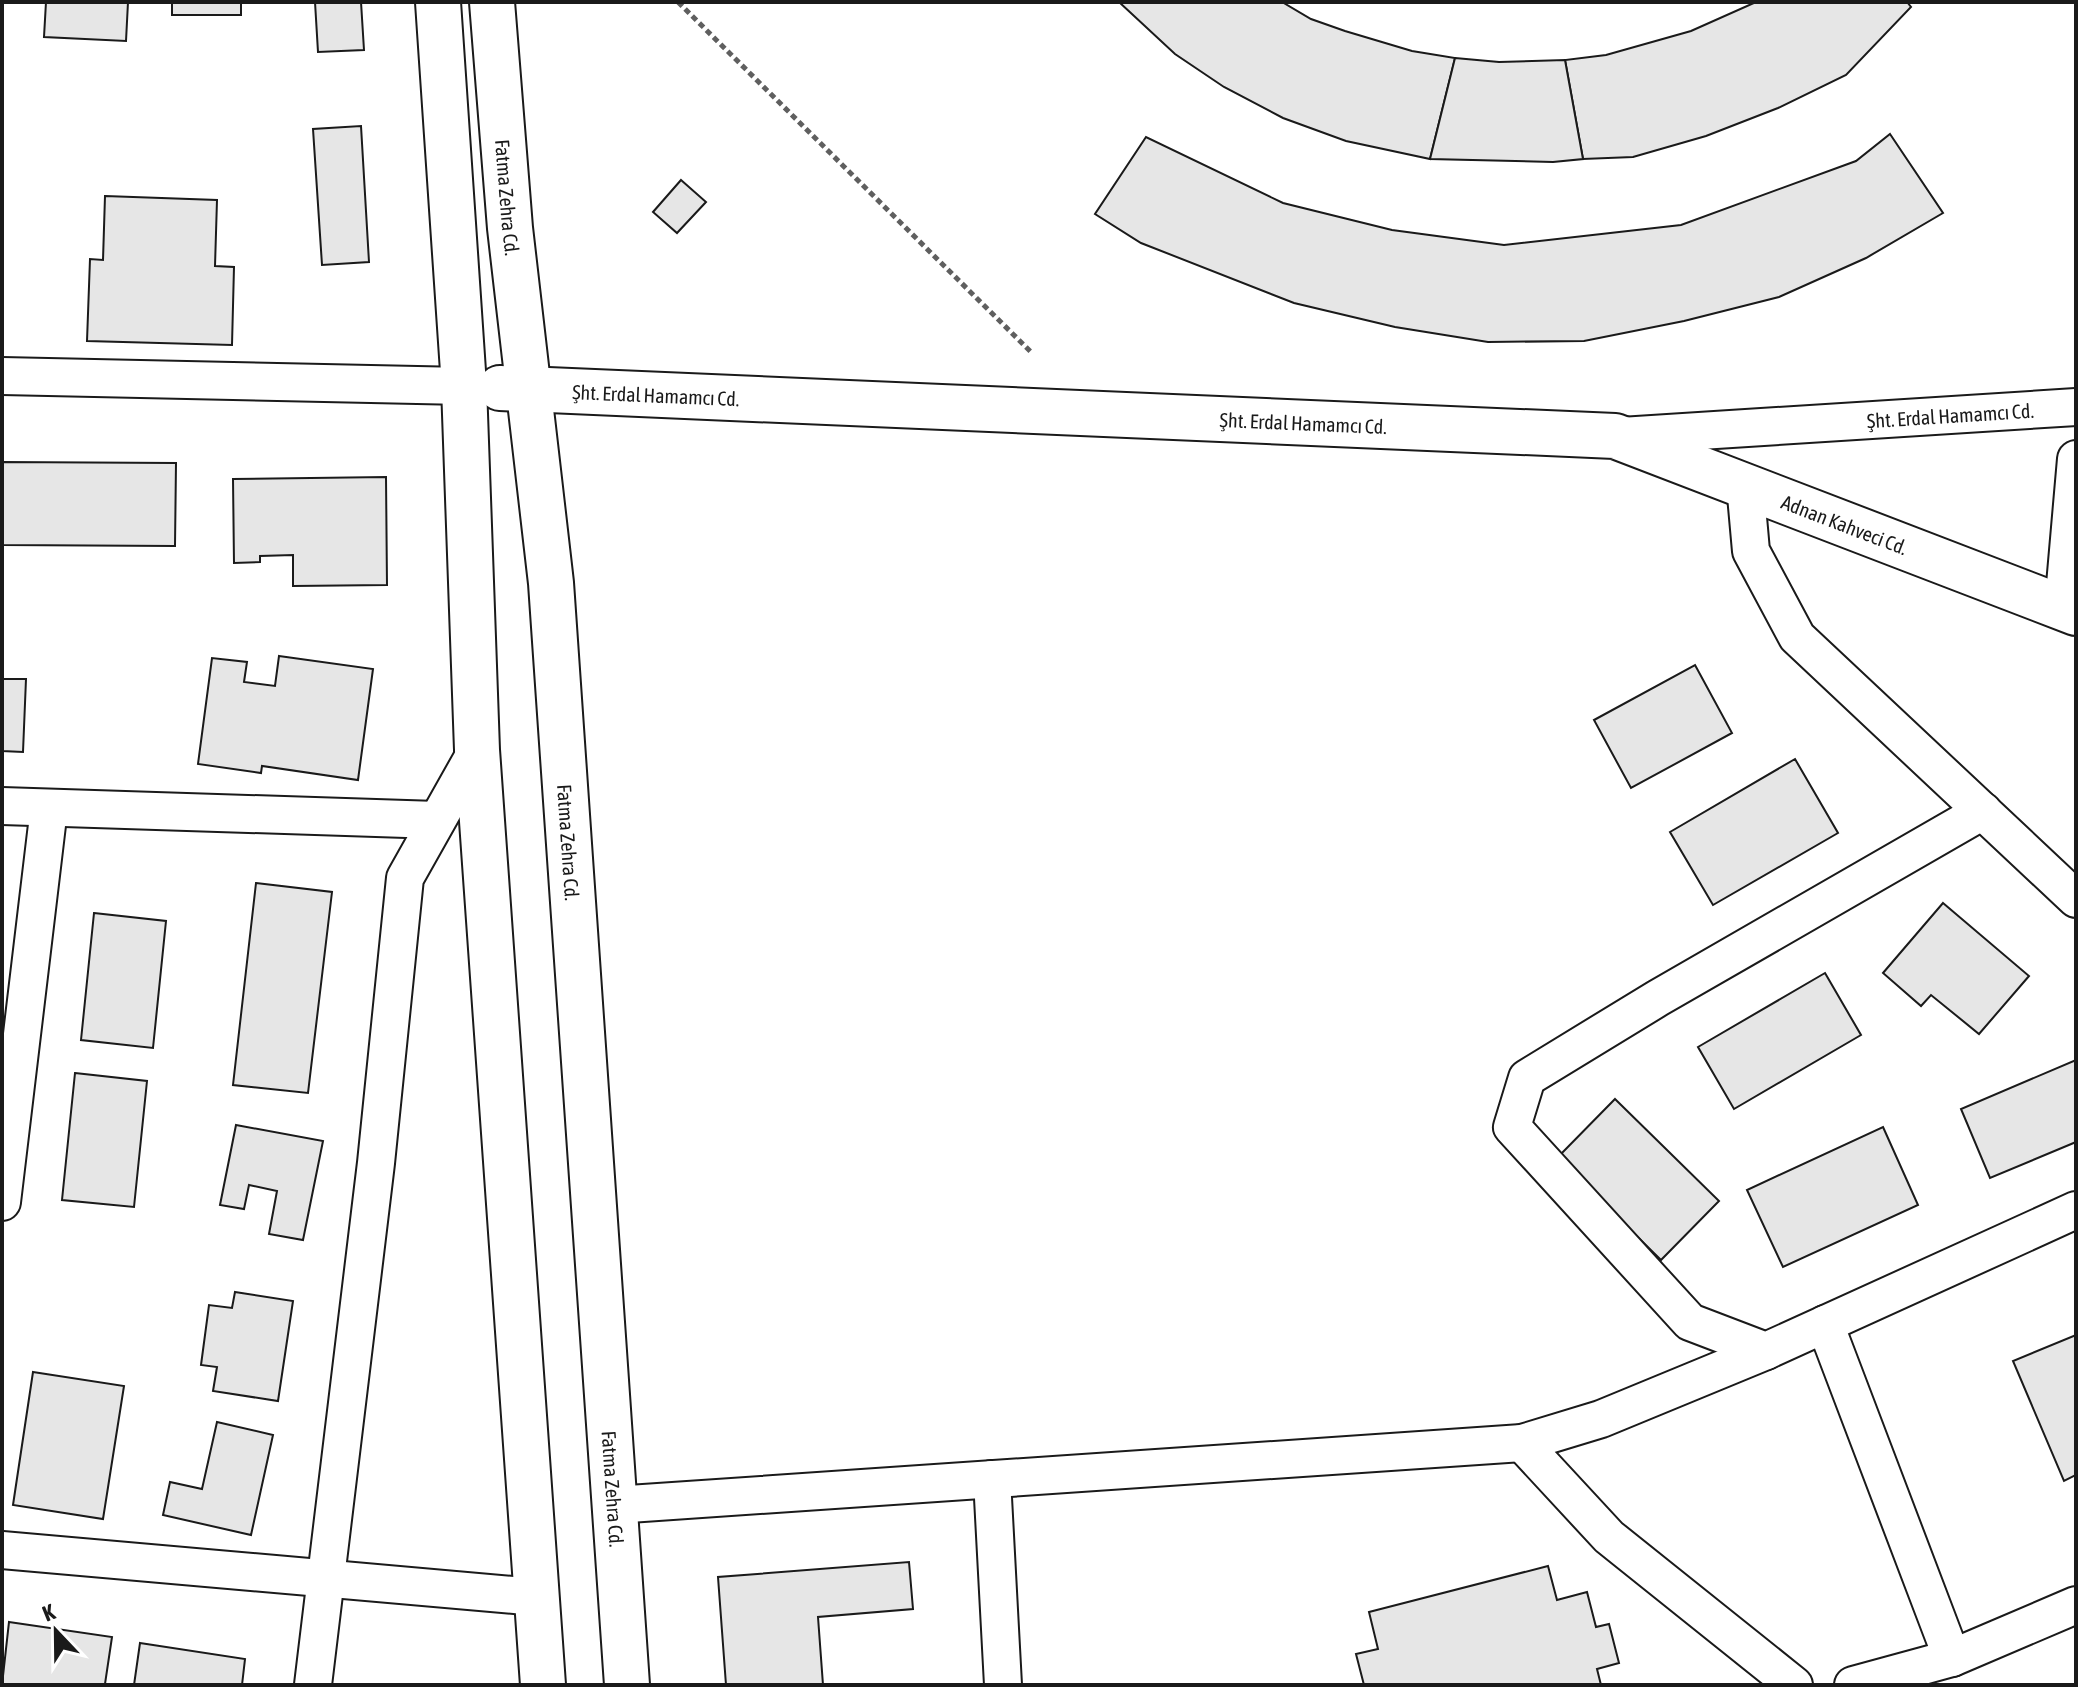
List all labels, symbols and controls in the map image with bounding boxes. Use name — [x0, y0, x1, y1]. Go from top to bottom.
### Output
street label: Fatma Zehra Cd. — [491, 138, 525, 257]
street label: Şht. Erdal Hamamcı Cd. — [572, 380, 740, 410]
street label: Şht. Erdal Hamamcı Cd. — [1866, 398, 2035, 432]
street label: Şht. Erdal Hamamcı Cd. — [1219, 407, 1387, 438]
street label: Adnan Kahveci Cd. — [1778, 490, 1911, 559]
street label: Fatma Zehra Cd. — [553, 783, 584, 901]
street label: Fatma Zehra Cd. — [598, 1430, 629, 1548]
north arrow — [16, 1591, 96, 1671]
text: K — [39, 1598, 59, 1627]

